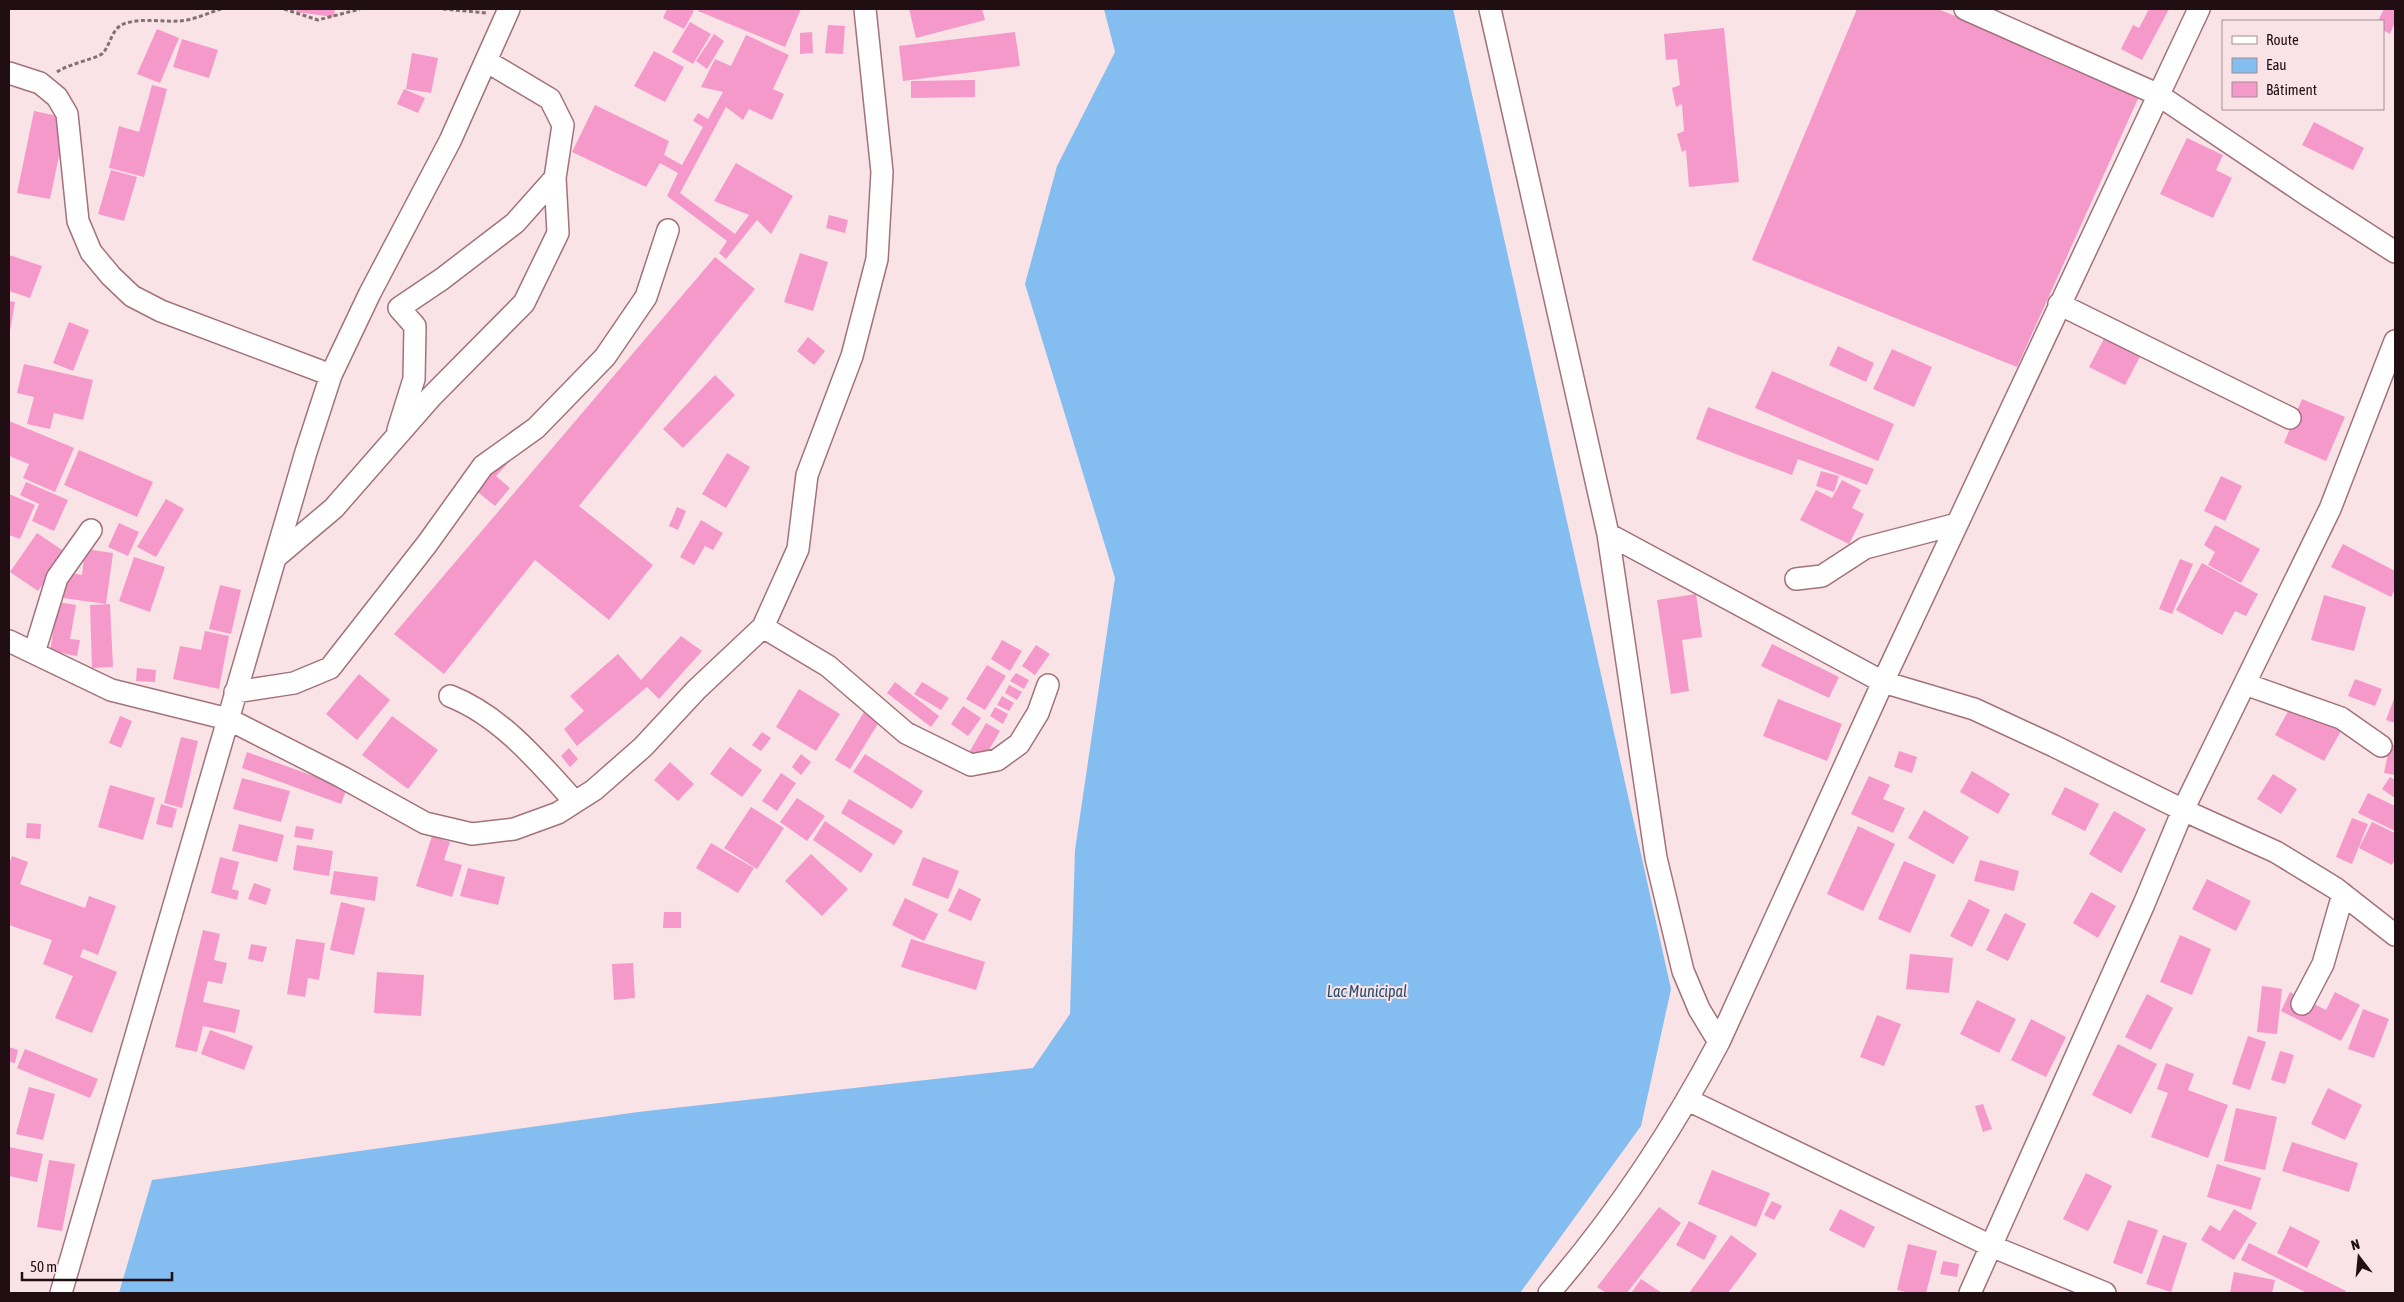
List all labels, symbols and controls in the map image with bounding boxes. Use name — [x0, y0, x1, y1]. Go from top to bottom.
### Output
legend — [2222, 20, 2384, 110]
text: Route — [2266, 31, 2299, 48]
text: Eau — [2266, 56, 2287, 73]
text: Bâtiment — [2266, 81, 2317, 98]
water label: Lac Municipal — [1327, 982, 1407, 1001]
north arrow — [2334, 1232, 2384, 1282]
text: N — [2349, 1236, 2362, 1253]
scale bar — [22, 1250, 172, 1282]
text: 50 m — [30, 1258, 57, 1275]

